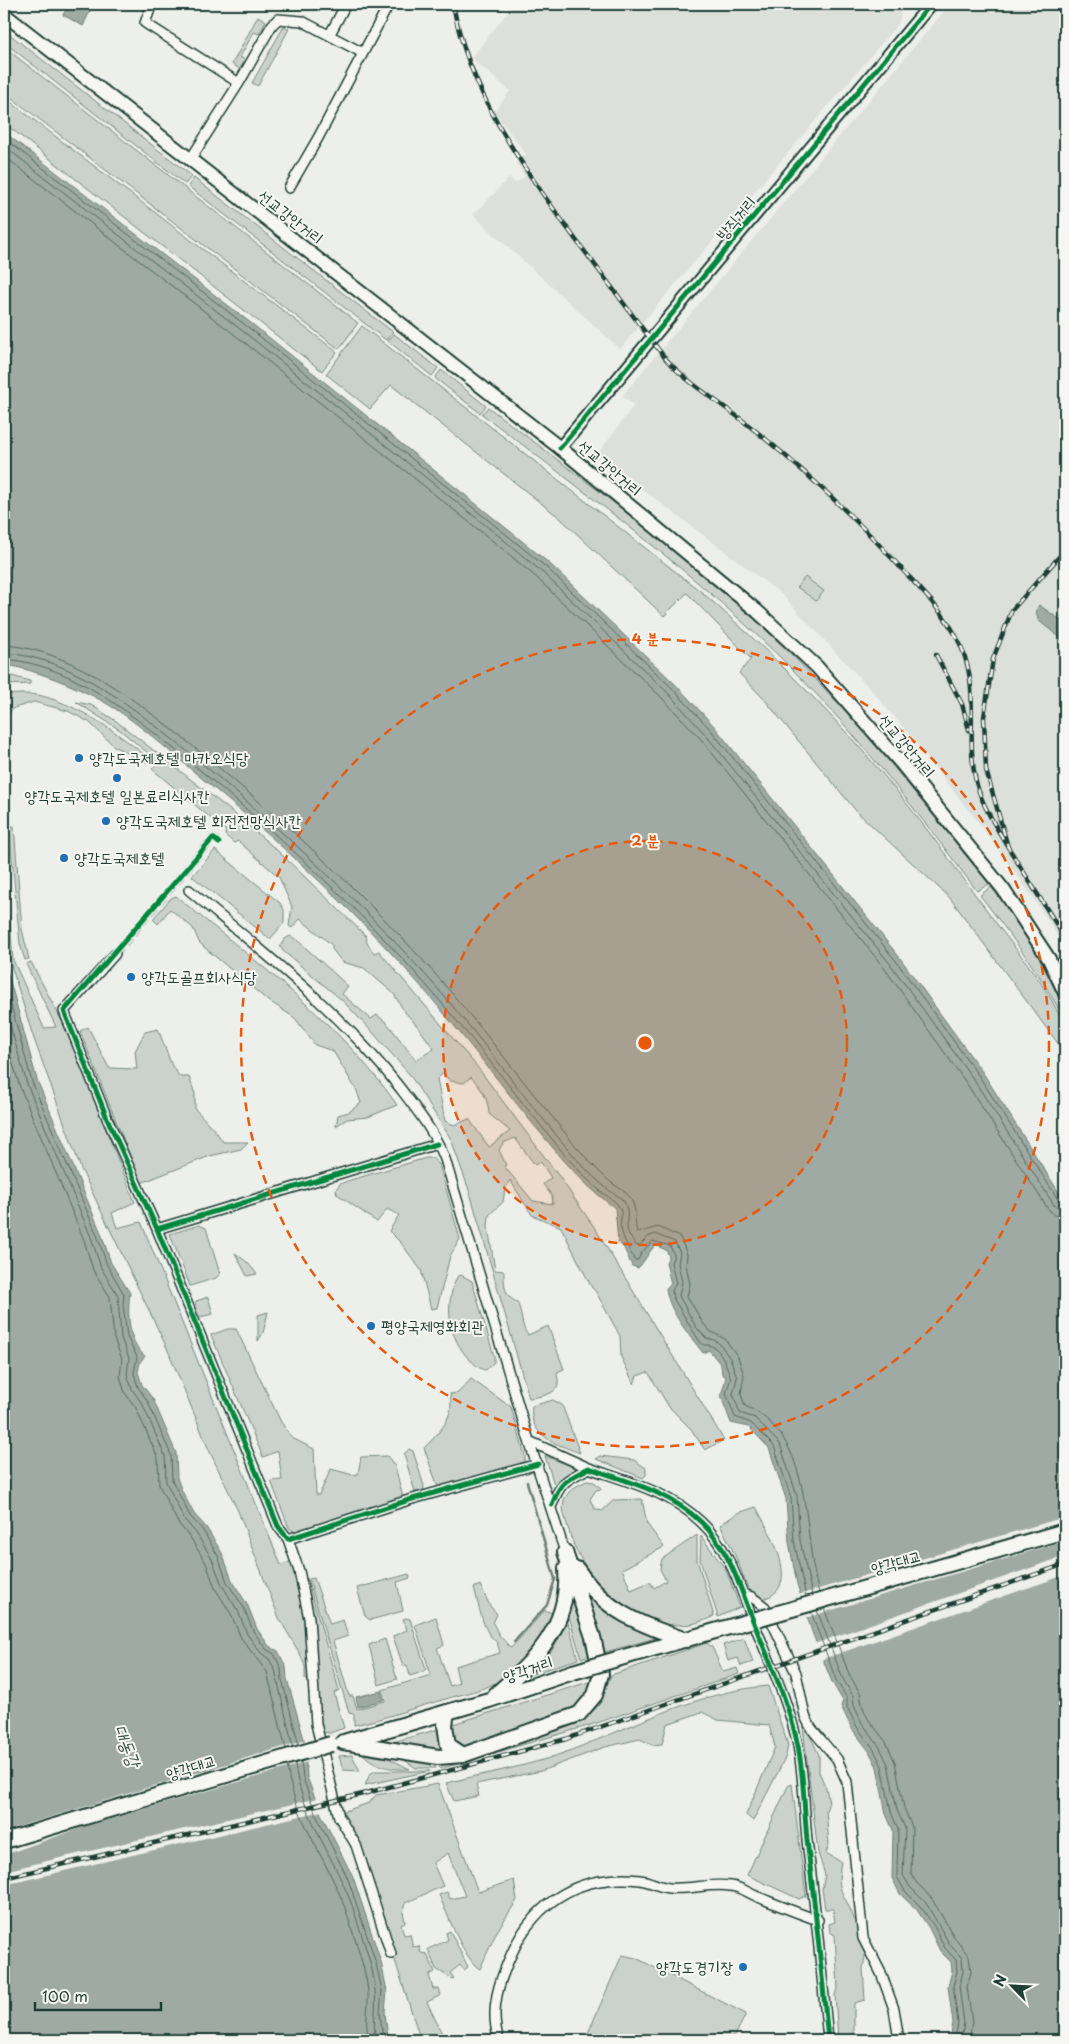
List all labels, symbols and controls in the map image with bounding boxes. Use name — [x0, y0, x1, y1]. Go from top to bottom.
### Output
street label: 선교강안거리 — [254, 183, 329, 249]
street label: 방직거리 — [709, 190, 761, 245]
street label: 선교강안거리 — [573, 433, 648, 501]
text: 4 분 — [631, 626, 659, 649]
street label: 선교강안거리 — [874, 708, 942, 783]
place label: 양각도국제호텔 마카오식당 — [89, 745, 249, 769]
marker: 양각도국제호텔 마카오식당 — [73, 752, 85, 764]
marker: 양각도국제호텔 일본료리식사칸 — [111, 772, 123, 784]
place label: 양각도국제호텔 일본료리식사칸 — [24, 783, 210, 807]
place label: 양각도국제호텔 회전전망식사칸 — [116, 808, 302, 832]
marker: 양각도국제호텔 회전전망식사칸 — [100, 815, 112, 827]
text: 2 분 — [631, 828, 659, 851]
place label: 양각도국제호텔 — [74, 845, 164, 869]
marker: 양각도국제호텔 — [58, 852, 70, 864]
place label: 양각도골프회사식당 — [141, 964, 257, 988]
marker: 양각도골프회사식당 — [125, 971, 137, 983]
centre of rings — [636, 1034, 654, 1052]
place label: 평양국제영화회관 — [381, 1313, 484, 1337]
marker: 평양국제영화회관 — [365, 1320, 377, 1332]
street label: 양각대교 — [868, 1542, 924, 1580]
street label: 양각거리 — [499, 1649, 556, 1687]
water label: 대동강 — [108, 1720, 150, 1773]
street label: 양각대교 — [163, 1747, 219, 1785]
place label: 양각도경기장 — [656, 1954, 733, 1978]
marker: 양각도경기장 — [737, 1961, 749, 1973]
north arrow — [986, 1962, 1036, 2012]
text: N — [988, 1971, 1012, 1990]
scale bar — [35, 1979, 161, 2011]
text: 100 m — [42, 1984, 88, 2007]

